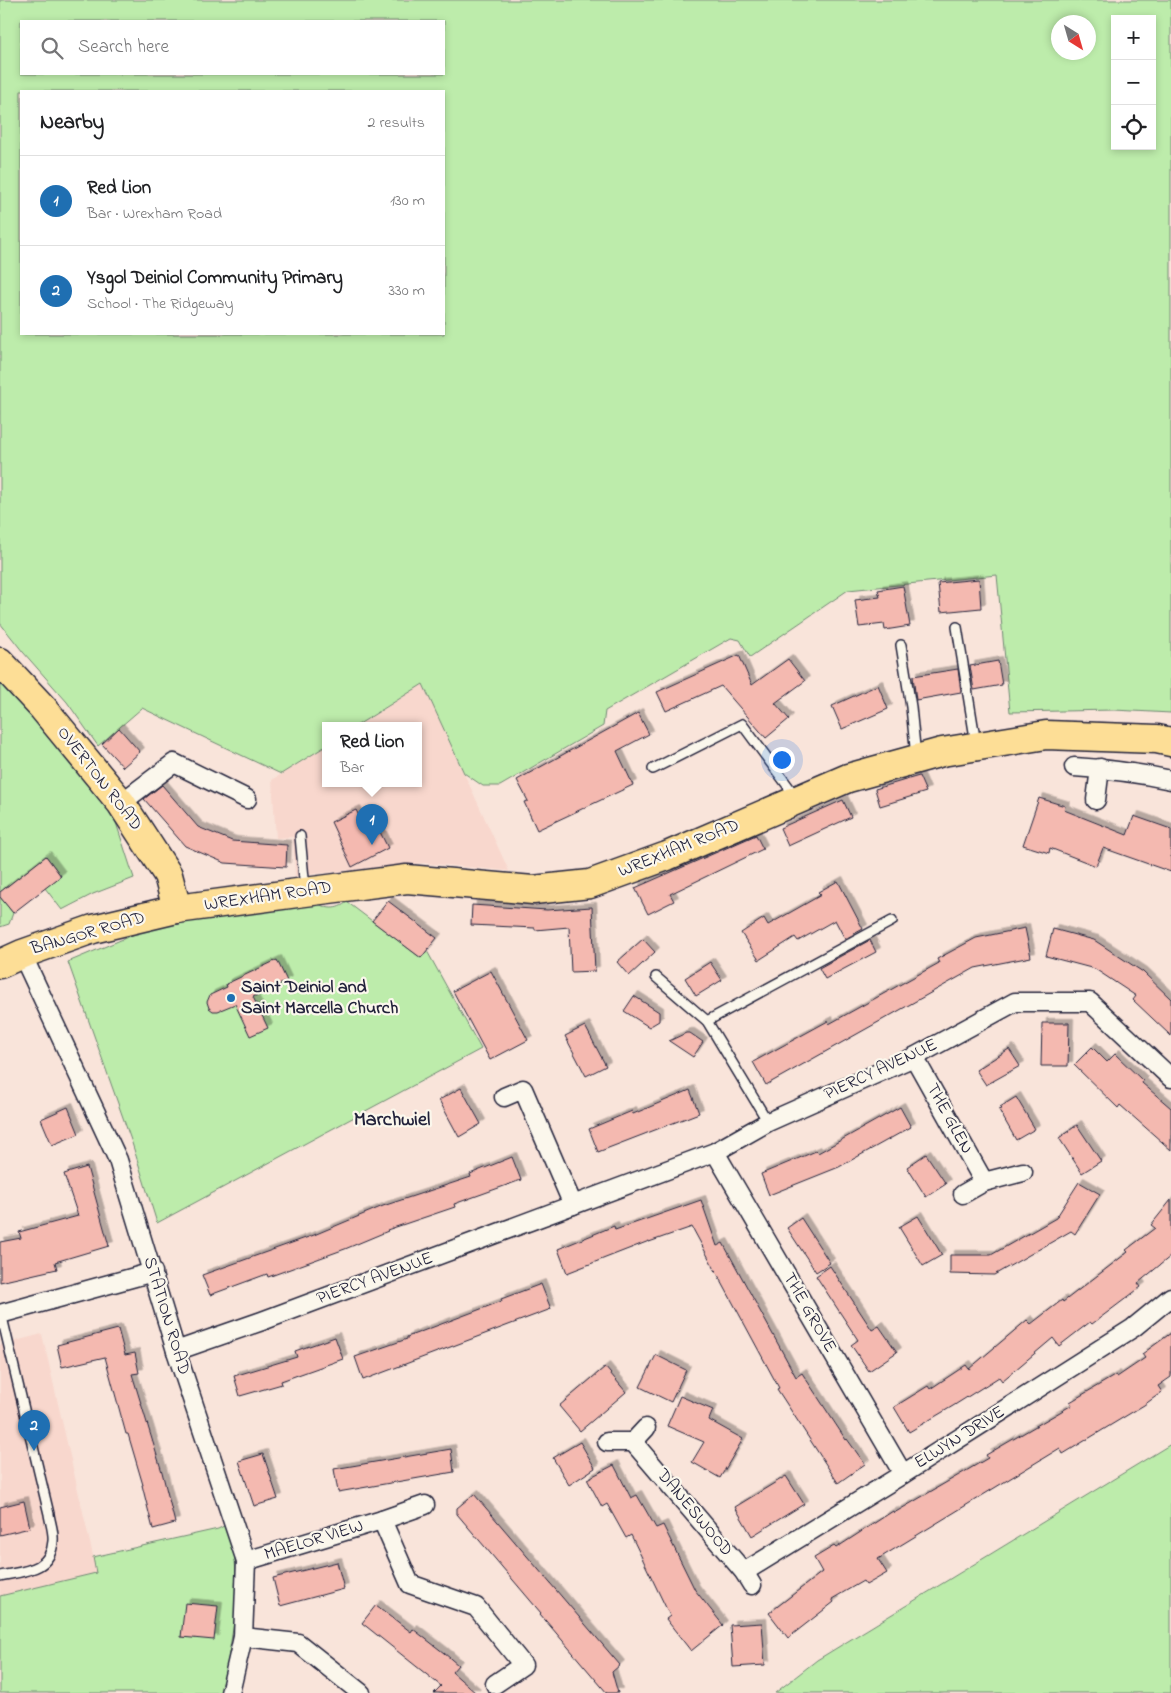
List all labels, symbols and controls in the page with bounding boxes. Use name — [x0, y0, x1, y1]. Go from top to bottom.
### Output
north arrow — [1051, 15, 1096, 60]
map controls — [1111, 15, 1156, 150]
button: + — [1111, 15, 1156, 60]
search box — [20, 20, 445, 75]
icon: search — [38, 34, 66, 62]
text: Search here — [78, 34, 169, 61]
button: − — [1111, 60, 1156, 105]
button: locate — [1111, 105, 1156, 150]
text: Nearby — [40, 108, 104, 138]
text: 2 results — [367, 111, 425, 135]
text: Red Lion — [87, 175, 151, 202]
text: 1 — [53, 189, 59, 213]
text: 130 m — [390, 189, 425, 213]
text: Bar · Wrexham Road — [87, 202, 222, 226]
text: Ysgol Deiniol Community Primary — [87, 265, 343, 292]
text: 2 — [52, 279, 60, 303]
text: 330 m — [388, 279, 425, 303]
text: School · The Ridgeway — [87, 292, 233, 316]
street label: OVERTON ROAD — [50, 721, 148, 837]
popup — [322, 722, 422, 787]
text: Red Lion — [340, 729, 404, 756]
your location — [769, 747, 795, 773]
text: Bar — [340, 756, 364, 780]
pin: 1 — [356, 804, 388, 845]
street label: WREXHAM ROAD — [615, 813, 743, 885]
street label: WREXHAM ROAD — [203, 875, 333, 919]
street label: BANGOR ROAD — [27, 905, 148, 963]
place label: Saint Deiniol and Saint Marcella Church — [241, 975, 399, 1022]
marker: Saint Deiniol and Saint Marcella Church — [225, 992, 237, 1004]
street label: PIERCY AVENUE — [820, 1032, 942, 1108]
street label: THE GLEN — [919, 1079, 979, 1159]
district label: Marchwiel — [354, 1106, 430, 1135]
street label: PIERCY AVENUE — [313, 1246, 437, 1312]
street label: STATION ROAD — [136, 1254, 196, 1378]
street label: THE GROVE — [776, 1268, 843, 1358]
street label: ELWYN DRIVE — [910, 1400, 1010, 1476]
pin: 2 — [18, 1410, 50, 1451]
street label: DANESWOOD — [649, 1463, 738, 1562]
street label: MAELOR VIEW — [261, 1514, 367, 1568]

